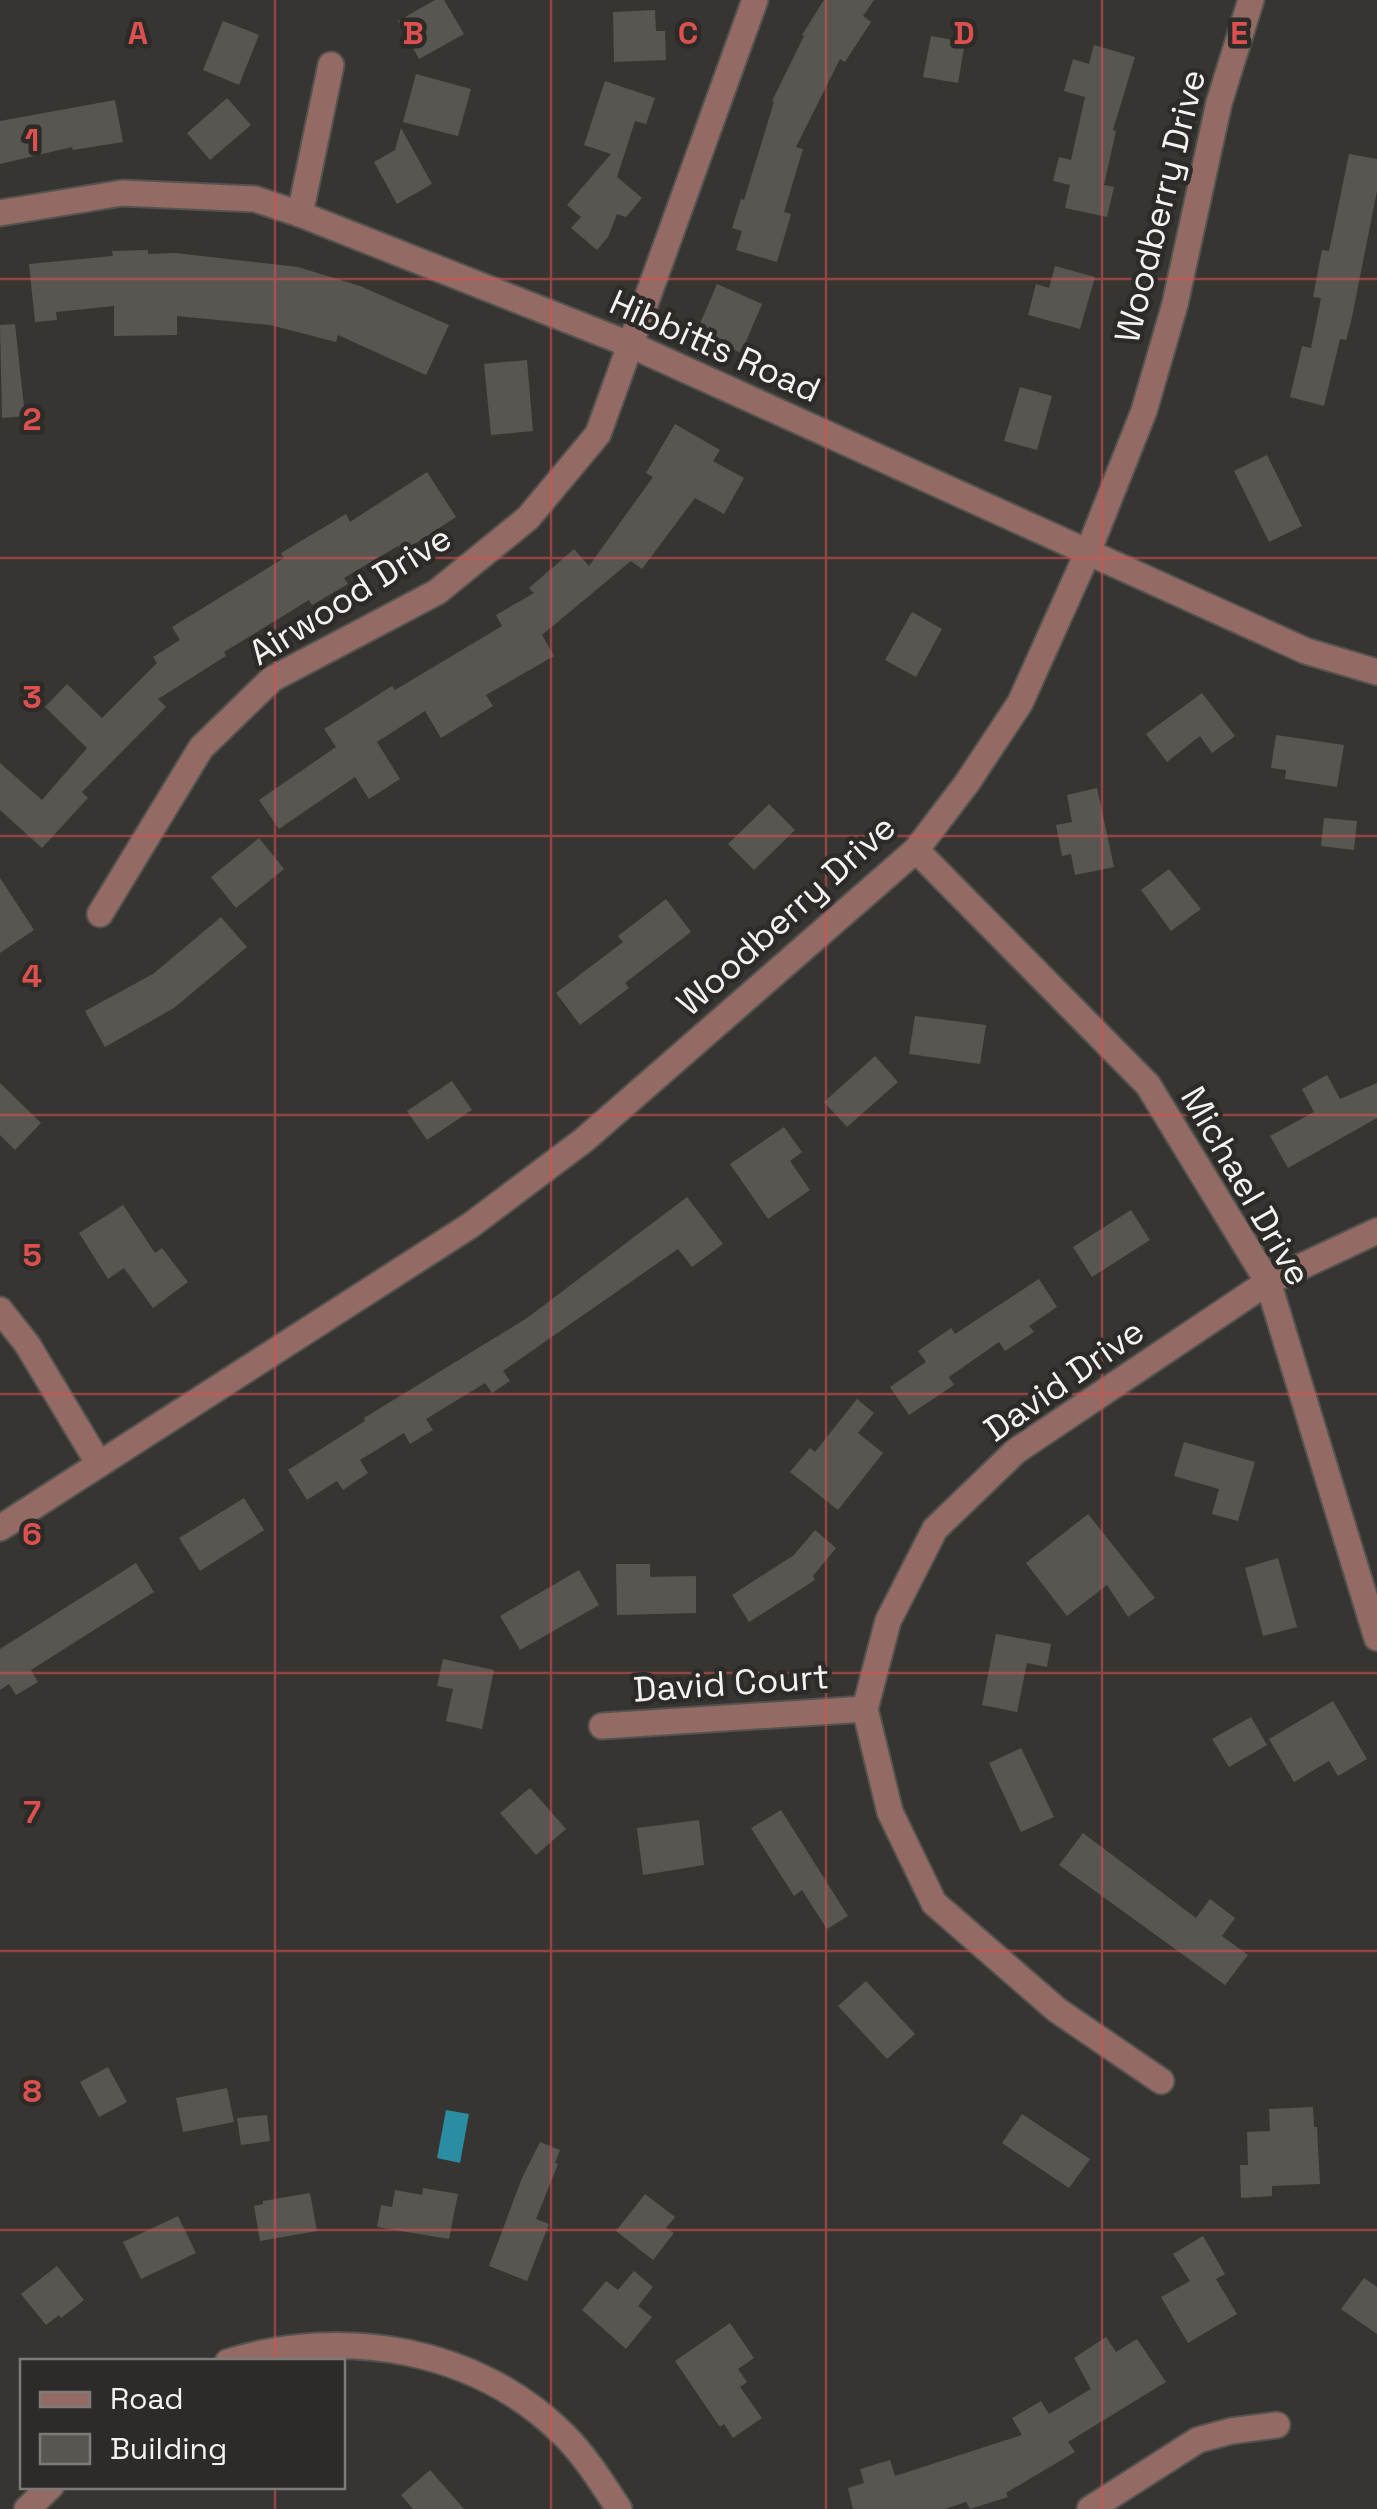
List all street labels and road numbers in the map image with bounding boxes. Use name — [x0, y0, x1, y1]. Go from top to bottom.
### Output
street label: Woodberry Drive — [1105, 65, 1215, 347]
street label: Hibbitts Road — [603, 280, 827, 412]
street label: Airwood Drive — [241, 515, 459, 675]
street label: Woodberry Drive — [667, 805, 905, 1025]
street label: Michael Drive — [1171, 1078, 1321, 1294]
street label: David Drive — [976, 1309, 1152, 1451]
street label: David Court — [632, 1654, 830, 1712]

